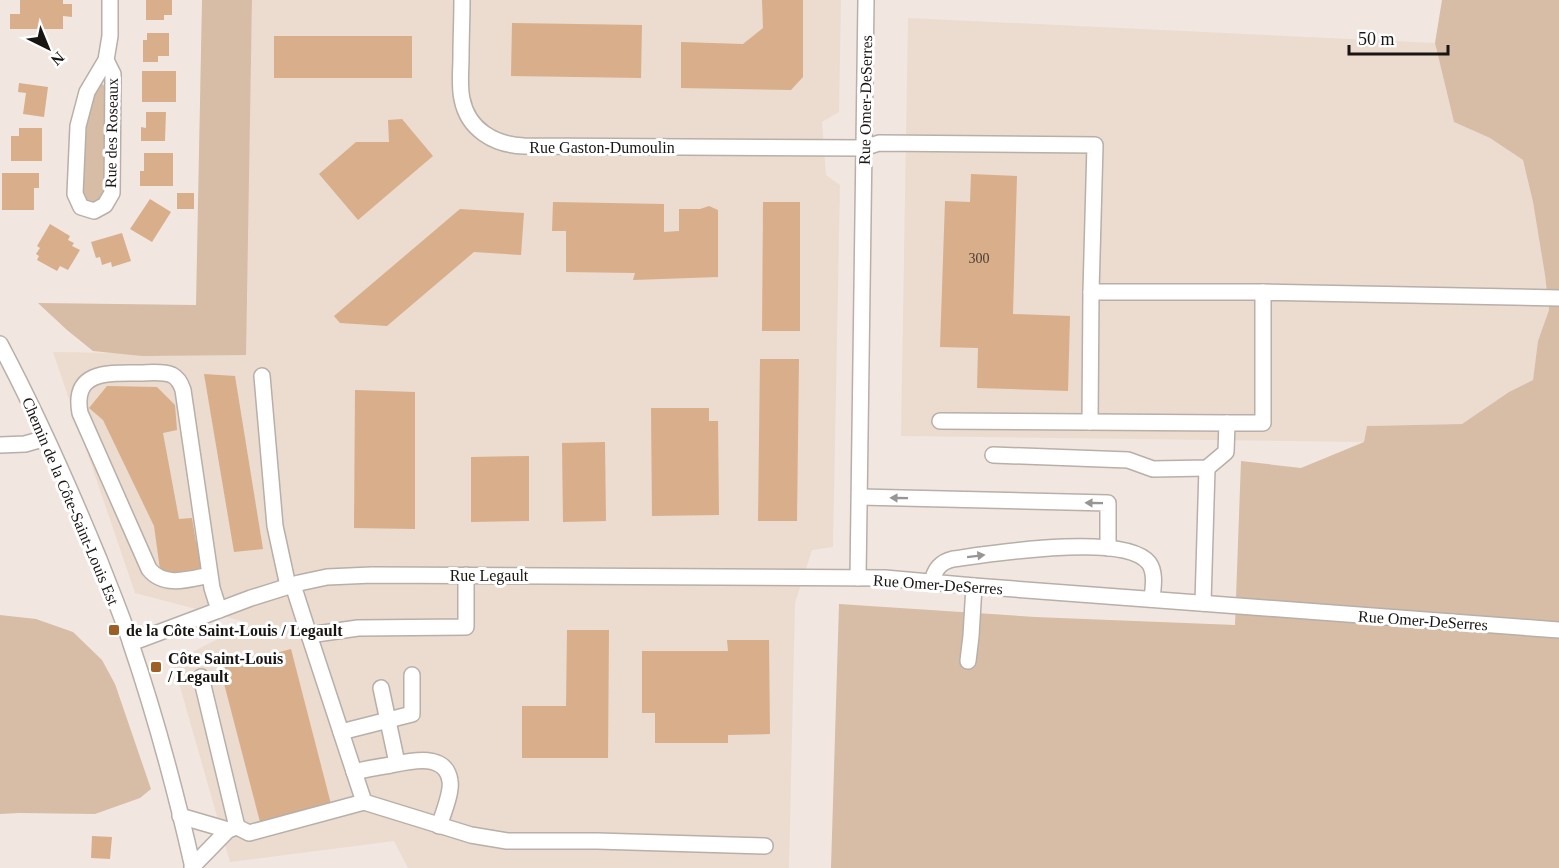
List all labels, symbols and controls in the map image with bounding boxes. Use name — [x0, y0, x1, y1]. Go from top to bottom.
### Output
north arrow — [18, 18, 78, 78]
scale bar — [1349, 18, 1448, 56]
text: 50 m — [1358, 29, 1395, 49]
street label: Rue Omer-DeSerres — [856, 35, 875, 165]
text: N — [48, 48, 68, 69]
street label: Rue des Roseaux — [102, 78, 121, 188]
street label: Rue Gaston-Dumoulin — [529, 139, 675, 156]
house number: 300 — [969, 251, 990, 266]
street label: Chemin de la Côte-Saint-Louis Est — [19, 395, 122, 608]
one-way arrow — [890, 494, 909, 503]
one-way arrow — [1085, 498, 1104, 508]
one-way arrow — [967, 551, 986, 560]
street label: Rue Legault — [450, 567, 529, 585]
street label: Rue Omer-DeSerres — [873, 571, 1003, 598]
street label: Rue Omer-DeSerres — [1358, 607, 1488, 634]
place label: de la Côte Saint-Louis / Legault — [126, 622, 343, 640]
marker: de la Côte Saint-Louis / Legault — [107, 623, 121, 637]
place label: Côte Saint-Louis / Legault — [167, 650, 283, 686]
marker: Côte Saint-Louis / Legault — [149, 660, 163, 674]

